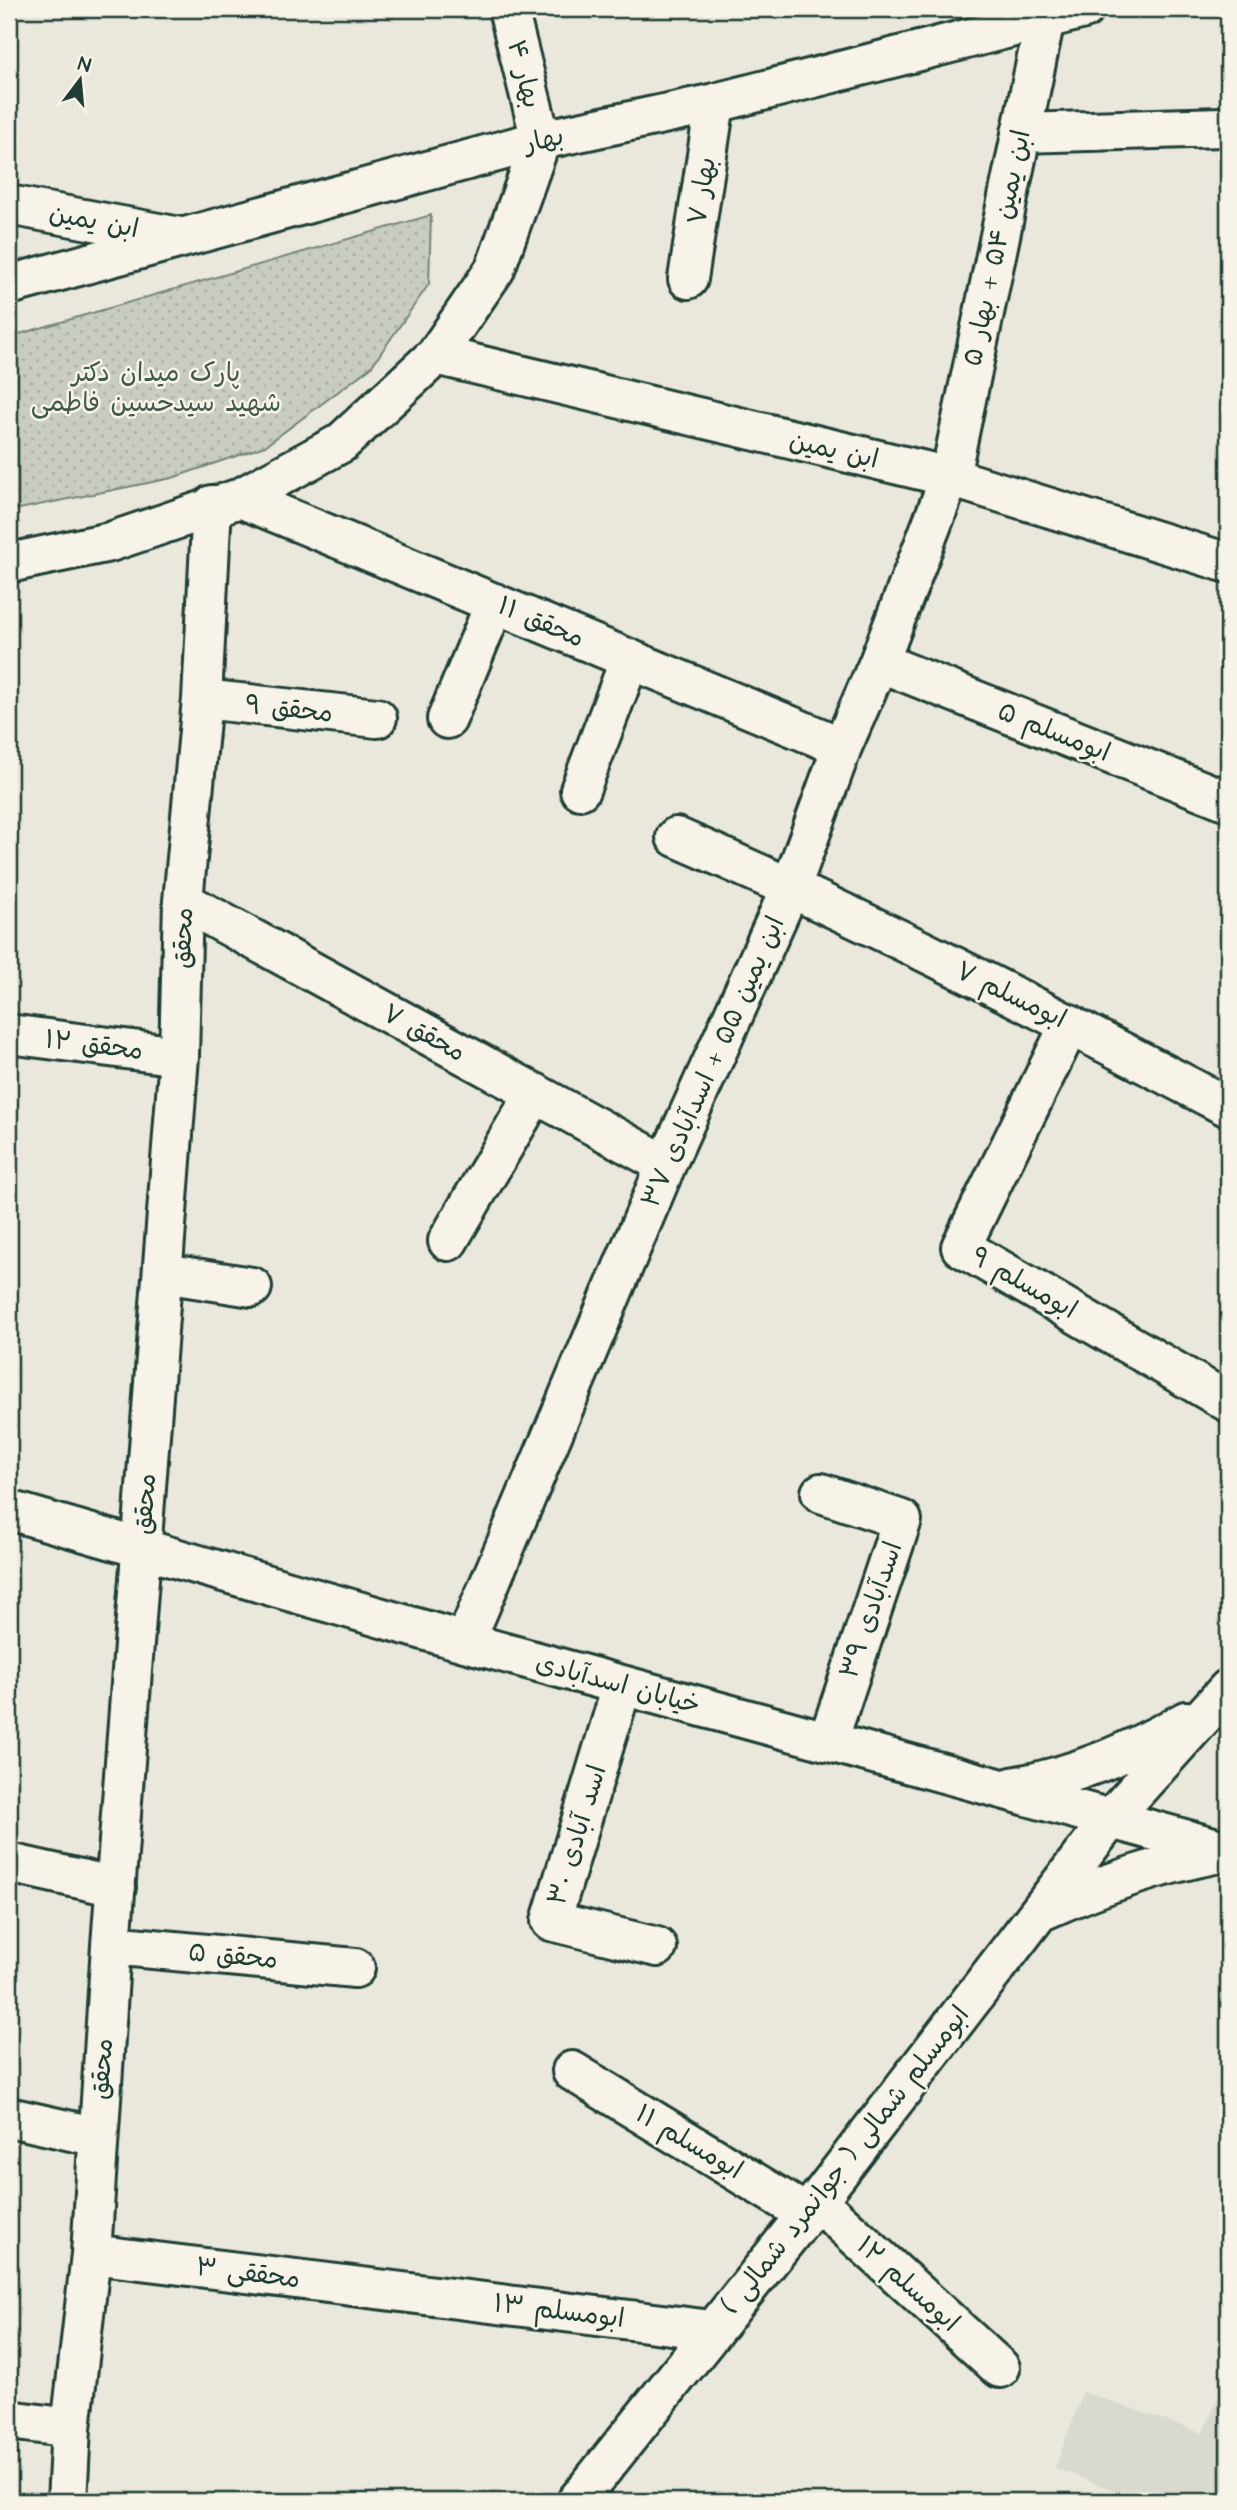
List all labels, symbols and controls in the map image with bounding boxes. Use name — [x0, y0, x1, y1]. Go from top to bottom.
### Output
street label: بهار ۴ — [498, 36, 550, 112]
north arrow — [46, 46, 116, 116]
text: N — [75, 50, 94, 80]
street label: بهار — [519, 118, 567, 162]
street label: ابن یمین ۵۴ + بهار ۵ — [954, 126, 1040, 370]
street label: بهار ۷ — [679, 154, 725, 228]
street label: ابن یمین — [46, 195, 142, 247]
park label: پارک میدان دکتر شهید سیدحسین فاطمی — [31, 355, 281, 421]
street label: ابن یمین — [786, 422, 882, 478]
street label: محقق ۱۱ — [492, 588, 590, 656]
street label: محقق ۹ — [243, 686, 335, 732]
street label: ابومسلم ۵ — [992, 693, 1116, 772]
street label: محقق — [164, 907, 202, 969]
street label: ابن یمین ۵۵ + اسدآبادی ۳۷ — [632, 911, 794, 1213]
street label: ابومسلم ۷ — [949, 953, 1072, 1038]
street label: محقق ۷ — [376, 995, 472, 1071]
street label: محقق ۱۲ — [43, 1021, 145, 1069]
street label: ابومسلم ۹ — [964, 1238, 1084, 1329]
street label: محقق — [125, 1472, 165, 1536]
street label: اسدآبادی ۳۹ — [831, 1537, 911, 1683]
street label: خیابان اسدآبادی — [532, 1645, 704, 1723]
street label: اسد آبادی ۳۰ — [539, 1760, 615, 1910]
street label: محقق ۵ — [187, 1934, 279, 1978]
street label: ابومسلم شمالی ( جوانمرد شمالی ) — [714, 1998, 979, 2322]
street label: محقق — [82, 2037, 122, 2101]
street label: ابومسلم ۱۱ — [628, 2096, 750, 2189]
street label: ابومسلم ۱۲ — [848, 2228, 967, 2341]
street label: محققی ۳ — [194, 2249, 302, 2297]
street label: ابومسلم ۱۳ — [491, 2285, 626, 2338]

